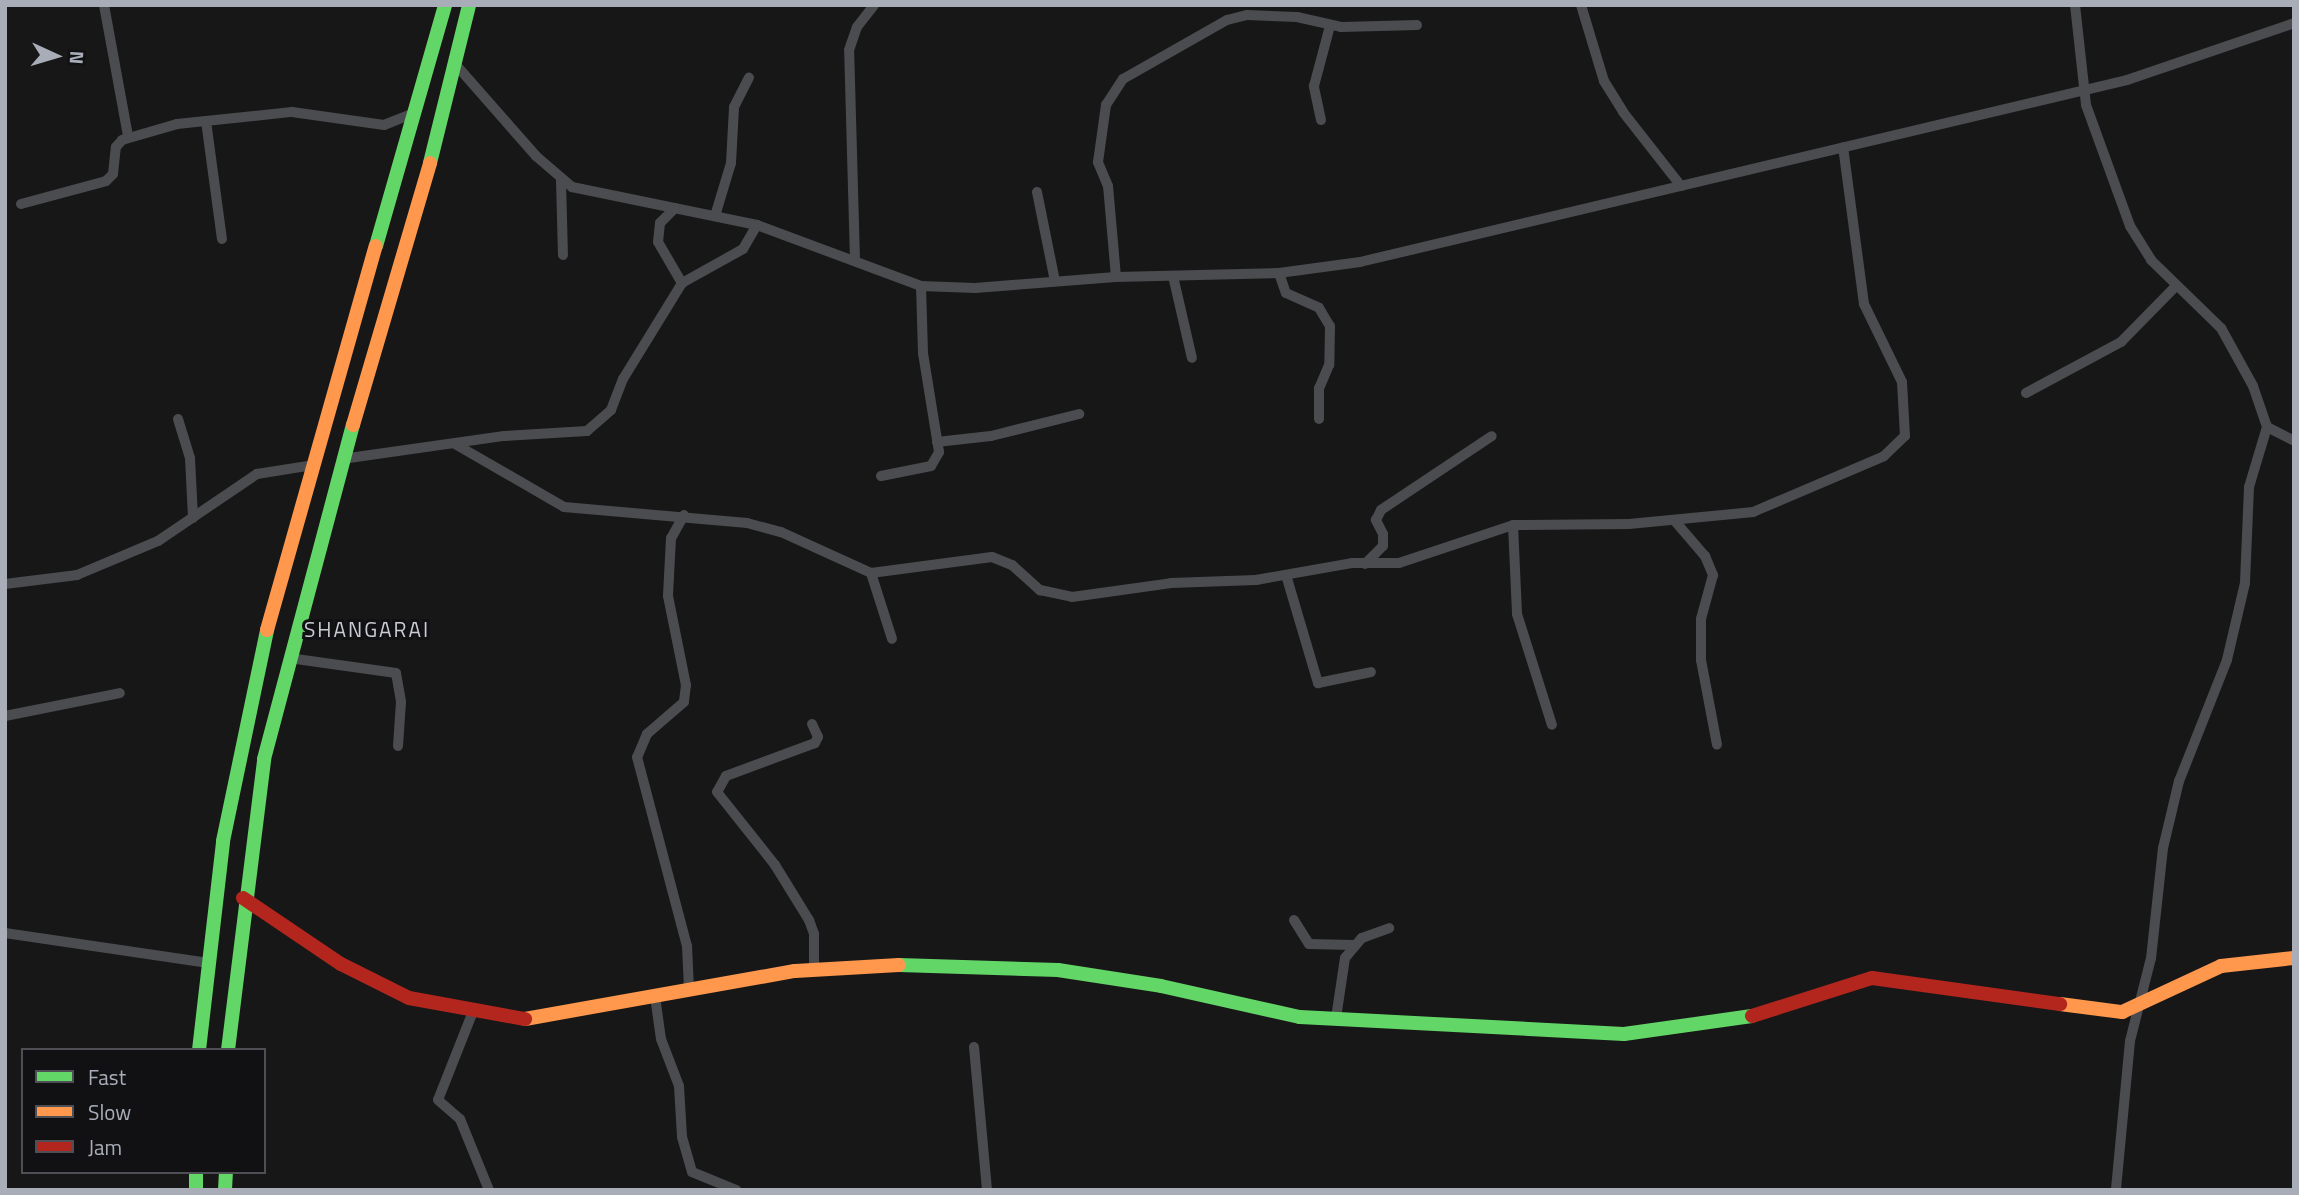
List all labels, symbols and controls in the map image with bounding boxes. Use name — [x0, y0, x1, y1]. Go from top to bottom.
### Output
north arrow — [21, 21, 91, 91]
text: N — [63, 50, 92, 65]
district label: SHANGARAI — [305, 616, 429, 642]
legend — [21, 1048, 266, 1174]
text: Fast — [88, 1061, 126, 1093]
text: Slow — [88, 1096, 131, 1128]
text: Jam — [88, 1131, 122, 1163]

